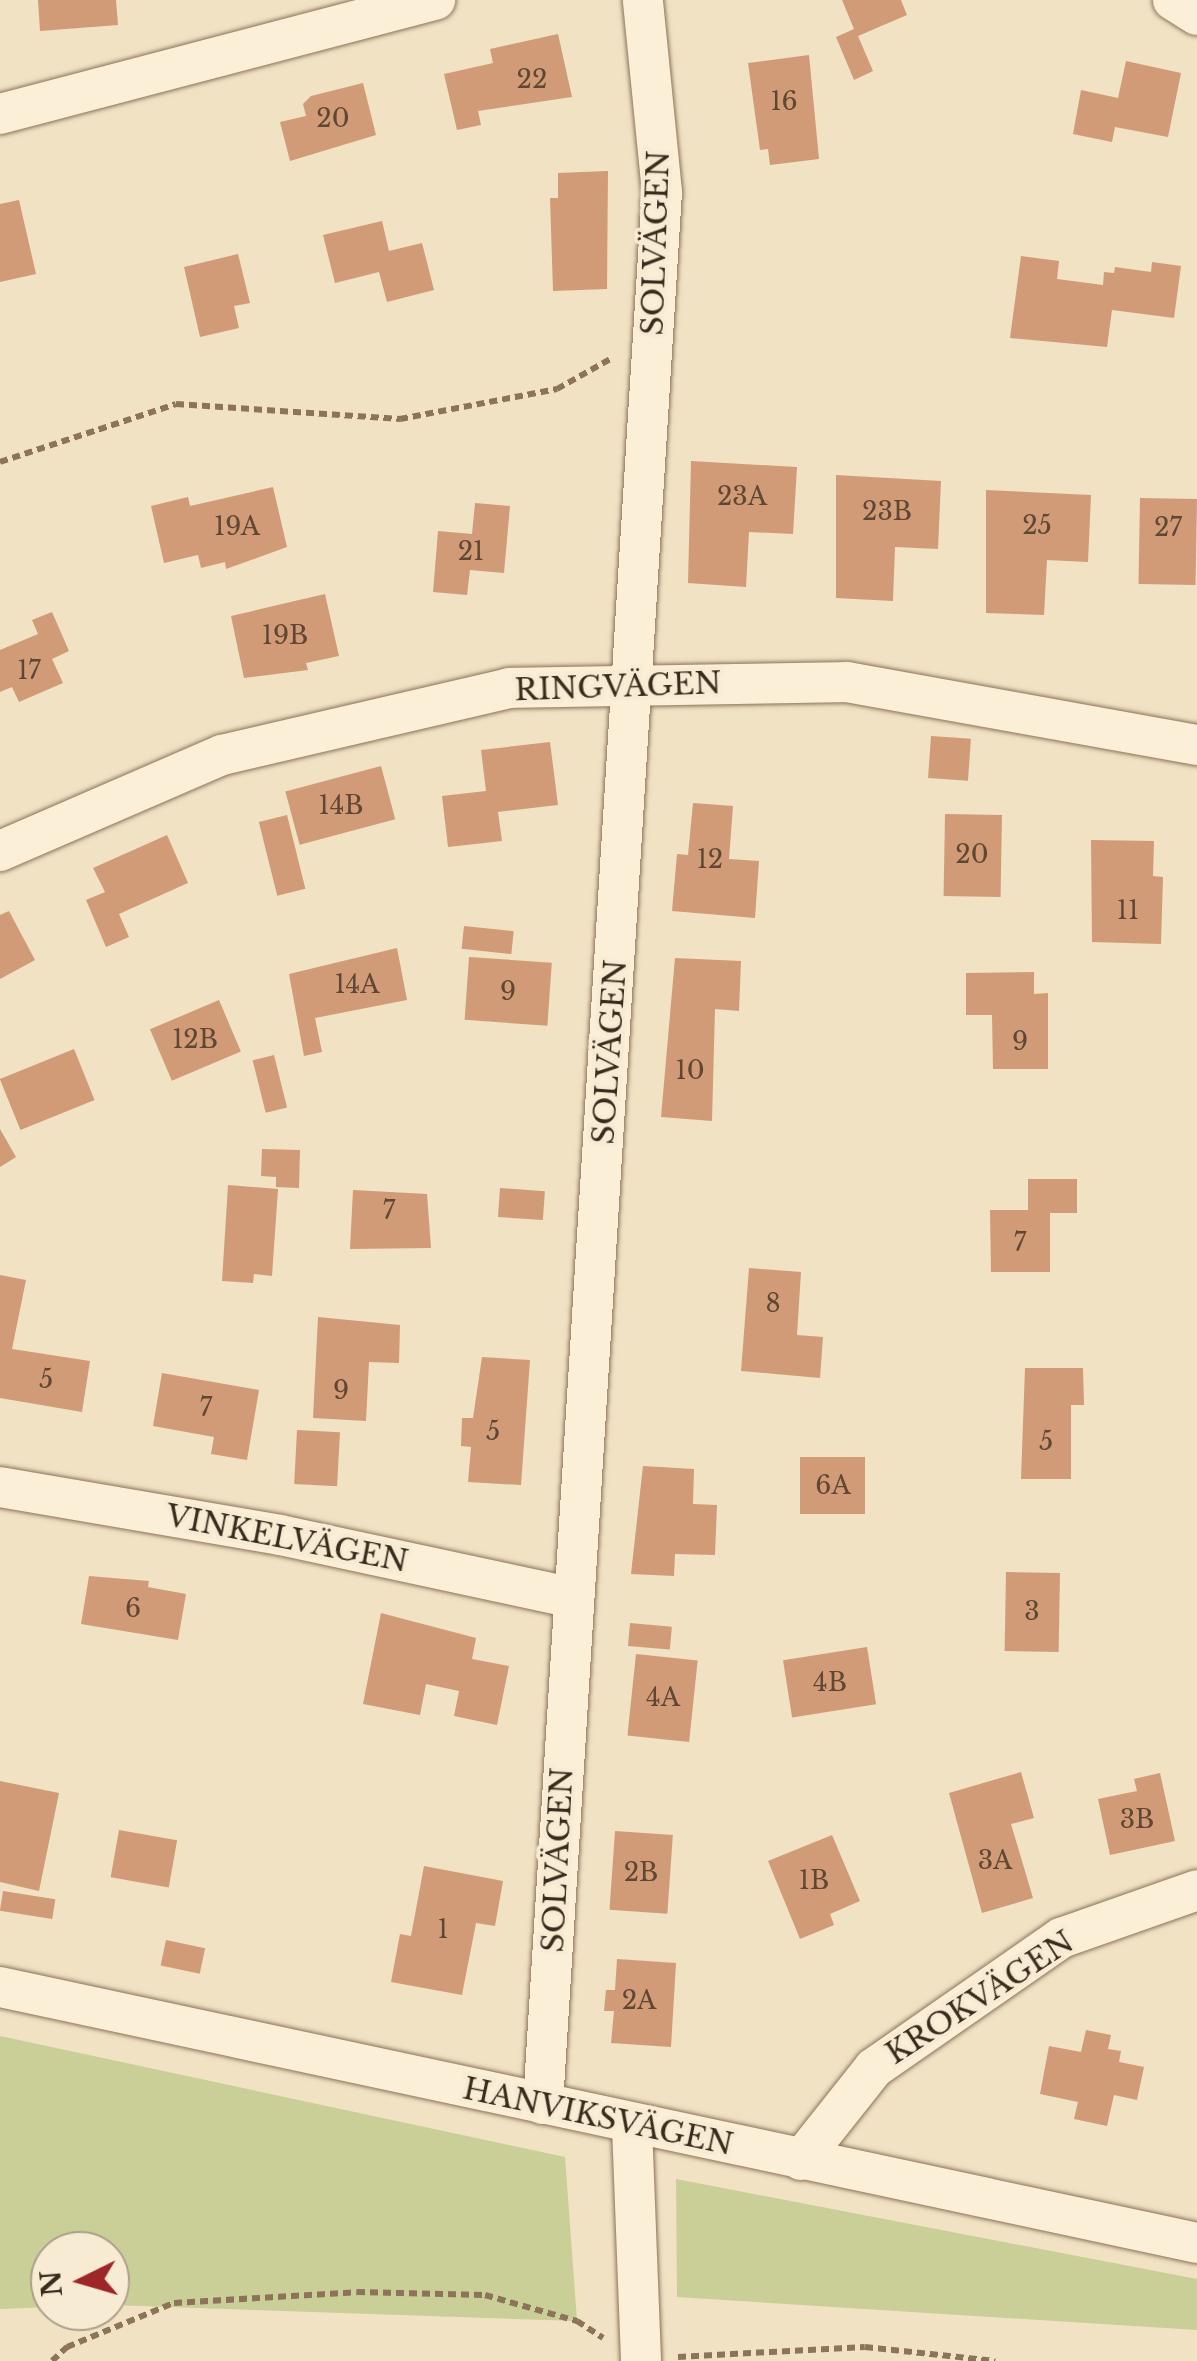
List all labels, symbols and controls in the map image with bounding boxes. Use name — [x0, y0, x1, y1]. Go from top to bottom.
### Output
house number: 22 — [517, 65, 547, 95]
house number: 16 — [770, 87, 798, 117]
house number: 20 — [316, 104, 350, 134]
street label: SOLVÄGEN — [635, 150, 677, 336]
house number: 23A — [717, 482, 767, 512]
house number: 23B — [862, 497, 912, 527]
house number: 25 — [1022, 511, 1052, 541]
house number: 19A — [214, 512, 260, 542]
house number: 27 — [1154, 513, 1182, 543]
house number: 21 — [458, 537, 484, 567]
house number: 19B — [262, 621, 308, 651]
house number: 17 — [17, 656, 41, 686]
street label: RINGVÄGEN — [514, 665, 722, 709]
house number: 14B — [319, 791, 363, 821]
house number: 20 — [955, 840, 989, 870]
house number: 12 — [697, 845, 723, 875]
house number: 11 — [1117, 896, 1139, 926]
street label: SOLVÄGEN — [586, 958, 634, 1146]
house number: 14A — [334, 970, 380, 1000]
house number: 9 — [500, 977, 516, 1007]
house number: 12B — [172, 1025, 218, 1055]
house number: 9 — [1012, 1027, 1028, 1057]
house number: 10 — [676, 1056, 704, 1086]
house number: 7 — [383, 1196, 395, 1226]
house number: 7 — [1014, 1228, 1026, 1258]
house number: 8 — [765, 1289, 781, 1319]
house number: 5 — [39, 1365, 53, 1395]
house number: 9 — [333, 1376, 349, 1406]
house number: 7 — [200, 1393, 212, 1423]
house number: 5 — [486, 1417, 500, 1447]
house number: 5 — [1039, 1427, 1053, 1457]
house number: 6A — [815, 1471, 851, 1501]
street label: VINKELVÄGEN — [163, 1498, 411, 1580]
house number: 6 — [125, 1594, 141, 1624]
house number: 3 — [1024, 1597, 1040, 1627]
house number: 4B — [813, 1668, 847, 1698]
house number: 4A — [646, 1683, 680, 1713]
street label: SOLVÄGEN — [535, 1767, 581, 1953]
house number: 3B — [1120, 1805, 1154, 1835]
house number: 3A — [978, 1846, 1012, 1876]
house number: 2B — [624, 1858, 658, 1888]
house number: 1B — [799, 1866, 829, 1896]
house number: 1 — [437, 1915, 449, 1945]
street label: KROKVÄGEN — [879, 1924, 1081, 2072]
house number: 2A — [622, 1986, 656, 2016]
street label: HANVIKSVÄGEN — [460, 2071, 736, 2163]
north arrow — [30, 2231, 130, 2331]
text: N — [33, 2269, 70, 2298]

